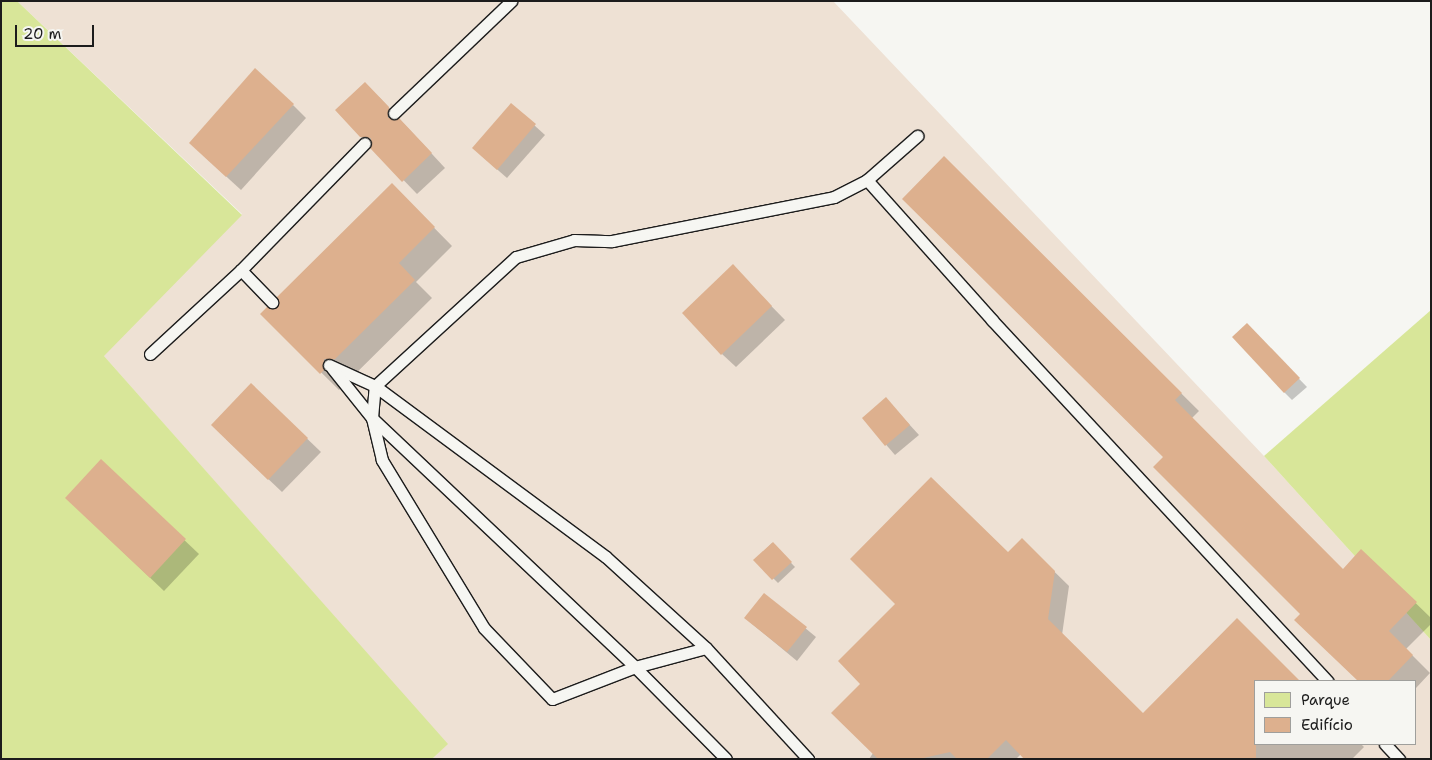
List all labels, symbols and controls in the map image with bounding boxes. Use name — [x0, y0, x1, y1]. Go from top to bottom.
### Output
scale bar — [18, 15, 96, 47]
text: 20 m — [23, 24, 62, 44]
legend — [1254, 680, 1417, 745]
text: Parque — [1301, 690, 1350, 710]
text: Edifício — [1301, 715, 1353, 735]

